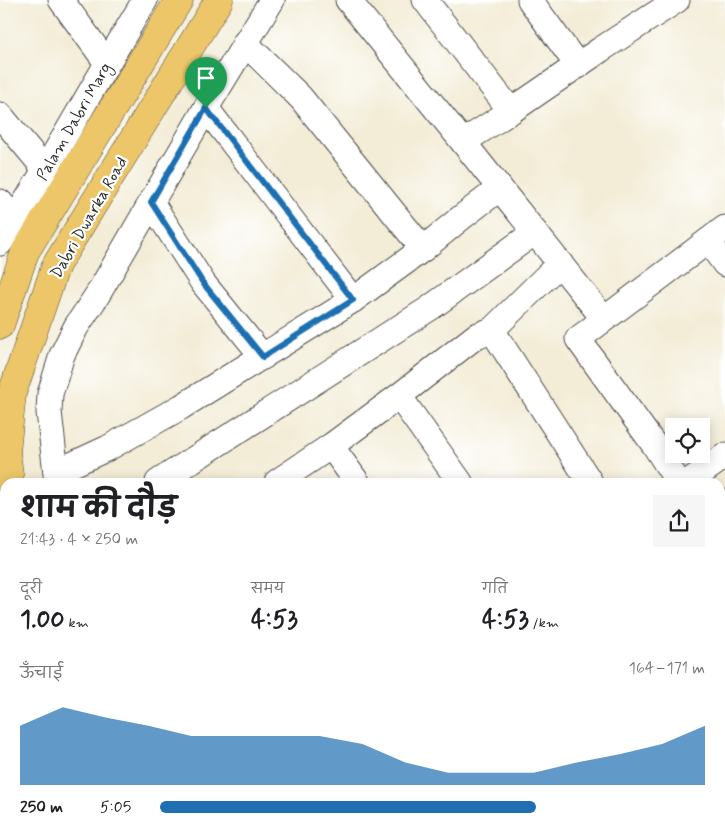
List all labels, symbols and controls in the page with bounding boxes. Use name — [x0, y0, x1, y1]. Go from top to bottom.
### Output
pin — [185, 57, 227, 108]
street label: Palam Dabri Marg — [32, 59, 117, 185]
icon: arrive — [192, 64, 220, 92]
street label: Dabri Dwarka Road — [46, 153, 133, 282]
map controls — [665, 418, 710, 463]
button: locate — [665, 418, 710, 463]
text: शाम की दौड़ — [20, 491, 177, 528]
button: share — [653, 495, 705, 547]
text: 21:43 · 4 × 250 m — [20, 529, 138, 550]
text: दूरी — [20, 580, 42, 598]
text: समय — [251, 580, 284, 598]
text: गति — [482, 580, 507, 598]
text: 1.00 — [20, 604, 65, 637]
text: 4:53 — [251, 604, 298, 637]
text: 4:53 — [482, 604, 529, 637]
text: km — [65, 614, 89, 632]
text: /km — [529, 614, 559, 632]
text: 164–171 m — [629, 658, 705, 679]
text: ऊँचाई — [20, 663, 63, 684]
text: 250 m — [20, 797, 63, 818]
text: 5:05 — [100, 797, 131, 818]

